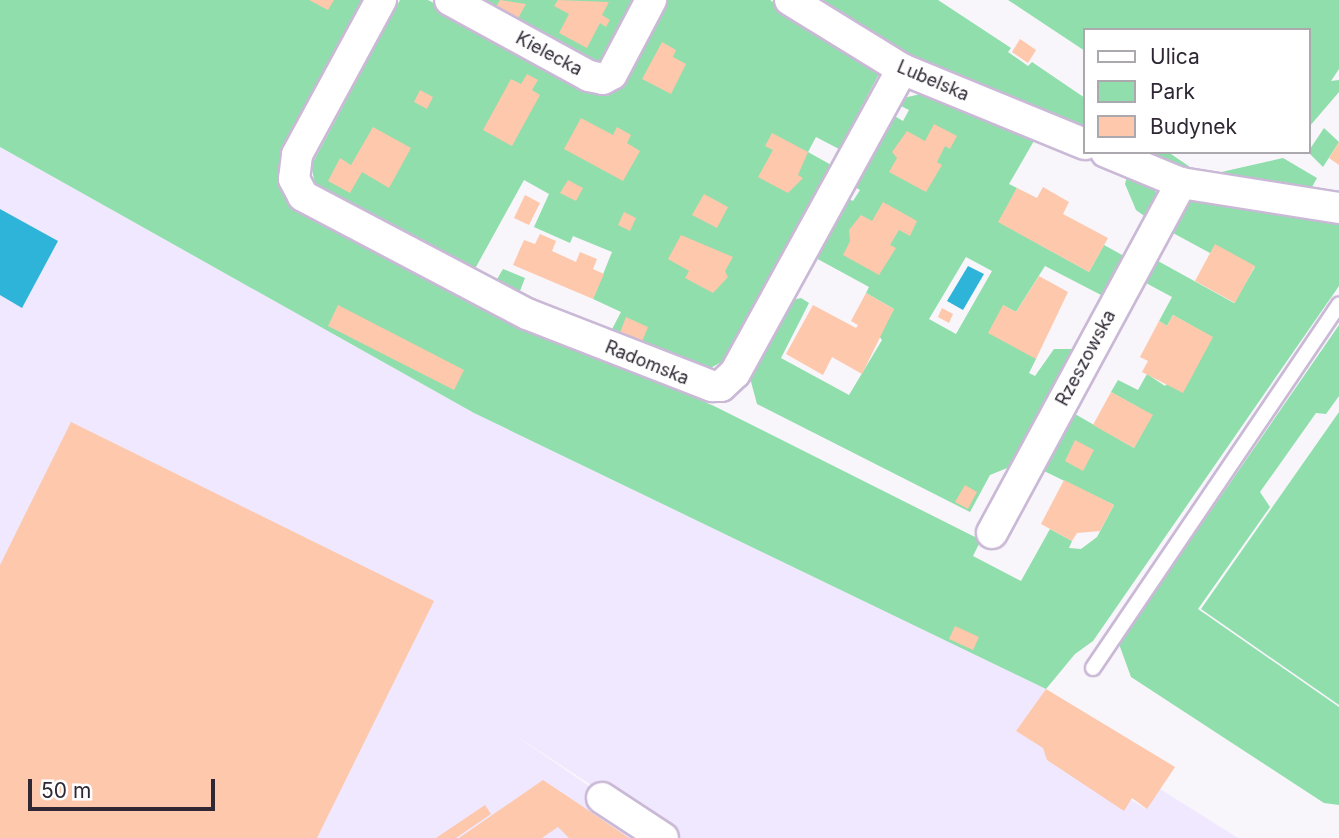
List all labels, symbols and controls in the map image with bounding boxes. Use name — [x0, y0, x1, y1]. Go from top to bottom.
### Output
street label: Kielecka — [512, 27, 586, 81]
legend — [1084, 28, 1311, 154]
text: Ulica — [1150, 44, 1200, 69]
street label: Lubelska — [894, 56, 972, 106]
text: Park — [1150, 79, 1195, 104]
text: Budynek — [1150, 114, 1237, 139]
street label: Rzeszowska — [1052, 306, 1120, 410]
street label: Radomska — [602, 336, 692, 390]
scale bar — [32, 764, 219, 808]
text: 50 m — [41, 778, 91, 803]

